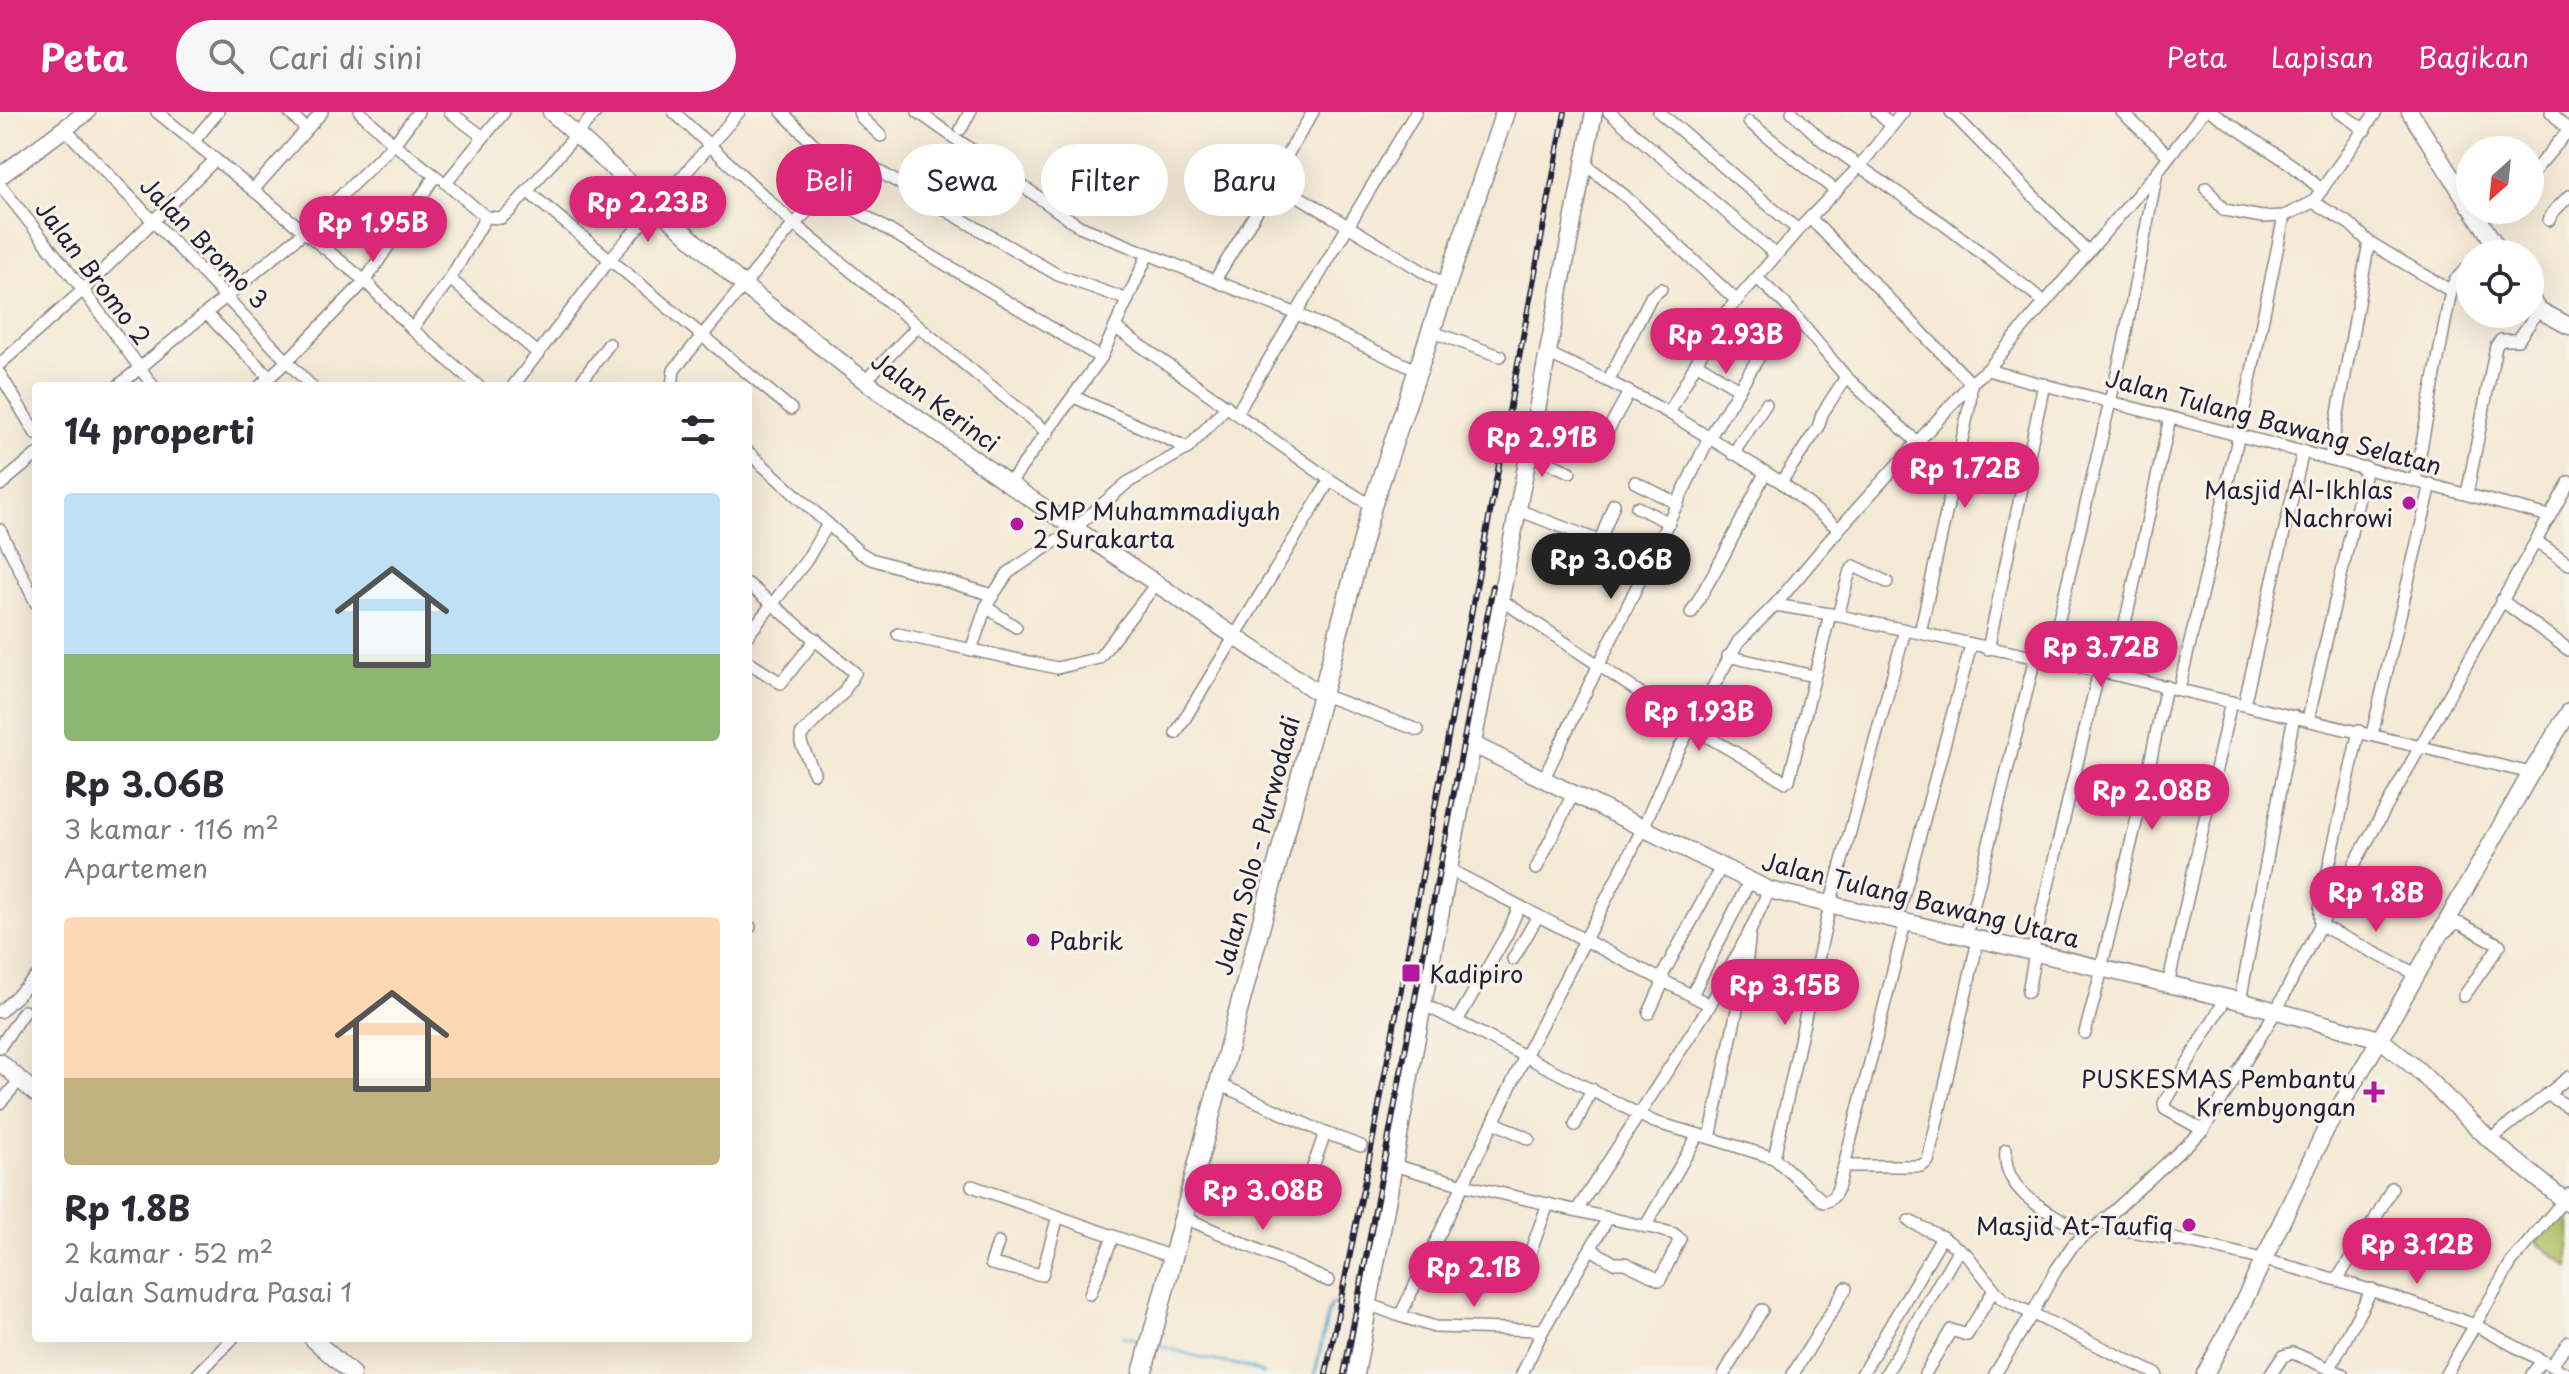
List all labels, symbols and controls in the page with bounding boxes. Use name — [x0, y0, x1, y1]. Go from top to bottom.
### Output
search box — [176, 20, 736, 92]
text: Peta — [40, 28, 128, 85]
icon: search — [204, 34, 248, 78]
text: Cari di sini — [268, 34, 422, 79]
text: Peta — [2167, 35, 2227, 78]
text: Lapisan — [2271, 35, 2374, 78]
text: Bagikan — [2418, 35, 2529, 78]
north arrow — [2456, 136, 2544, 224]
map controls — [2456, 136, 2544, 328]
chip: Beli — [776, 144, 882, 216]
chip: Sewa — [898, 144, 1025, 216]
chip: Filter — [1041, 144, 1168, 216]
chip: Baru — [1184, 144, 1305, 216]
street label: Jalan Bromo 3 — [132, 168, 278, 316]
pin: Rp 2.23B — [565, 176, 731, 244]
text: Rp 2.23B — [587, 182, 709, 221]
street label: Jalan Bromo 2 — [28, 192, 160, 352]
pin: Rp 1.95B — [290, 196, 456, 264]
text: Rp 1.95B — [317, 202, 429, 241]
button: locate — [2456, 240, 2544, 328]
pin: Rp 2.93B — [1643, 308, 1809, 376]
text: Rp 2.93B — [1668, 314, 1784, 353]
street label: Jalan Kerinci — [864, 342, 1008, 460]
street label: Jalan Tulang Bawang Selatan — [2102, 359, 2446, 483]
text: 14 properti — [64, 404, 255, 456]
icon: filters — [676, 408, 720, 452]
pin: Rp 2.91B — [1459, 411, 1625, 479]
text: Rp 2.91B — [1486, 417, 1598, 456]
pin: Rp 1.72B — [1882, 442, 2048, 510]
text: Rp 1.72B — [1909, 448, 2021, 487]
place label: Masjid Al-Ikhlas Nachrowi — [2204, 471, 2393, 535]
place label: SMP Muhammadiyah 2 Surakarta — [1033, 492, 1281, 556]
marker: Masjid Al-Ikhlas Nachrowi — [2400, 494, 2418, 512]
marker: SMP Muhammadiyah 2 Surakarta — [1008, 515, 1026, 533]
pin: Rp 3.06B — [1528, 533, 1694, 601]
text: Rp 3.06B — [1550, 539, 1672, 578]
icon: home — [320, 545, 464, 689]
pin: Rp 3.72B — [2018, 621, 2184, 689]
text: Rp 3.72B — [2042, 627, 2160, 666]
pin: Rp 1.93B — [1616, 685, 1782, 753]
text: Rp 1.93B — [1643, 691, 1755, 730]
street label: Jalan Solo - Purwodadi — [1204, 711, 1308, 979]
text: Rp 3.06B — [64, 757, 225, 809]
pin: Rp 2.08B — [2069, 764, 2235, 832]
text: Rp 2.08B — [2092, 770, 2212, 809]
text: 3 kamar · 116 m² — [64, 809, 279, 848]
street label: Jalan Tulang Bawang Utara — [1758, 842, 2084, 956]
text: Apartemen — [64, 848, 208, 887]
pin: Rp 1.8B — [2302, 866, 2450, 934]
text: Rp 1.8B — [2328, 872, 2424, 911]
place label: Pabrik — [1049, 922, 1123, 958]
marker: Pabrik — [1024, 931, 1042, 949]
place label: Kadipiro — [1429, 955, 1523, 991]
pin: Rp 3.15B — [1702, 959, 1868, 1027]
marker: Kadipiro — [1400, 962, 1422, 984]
text: Rp 3.15B — [1729, 965, 1841, 1004]
icon: home — [320, 969, 464, 1113]
place label: PUSKESMAS Pembantu Krembyongan — [2081, 1060, 2356, 1124]
marker: PUSKESMAS Pembantu Krembyongan — [2363, 1081, 2385, 1103]
pin: Rp 3.08B — [1180, 1164, 1346, 1232]
text: Rp 3.08B — [1203, 1170, 1323, 1209]
text: Rp 1.8B — [64, 1181, 191, 1233]
place label: Masjid At-Taufiq — [1976, 1207, 2173, 1243]
marker: Masjid At-Taufiq — [2180, 1216, 2198, 1234]
pin: Rp 3.12B — [2334, 1218, 2500, 1286]
text: Rp 3.12B — [2360, 1224, 2474, 1263]
text: 2 kamar · 52 m² — [64, 1233, 273, 1272]
pin: Rp 2.1B — [1400, 1241, 1548, 1309]
text: Rp 2.1B — [1427, 1247, 1521, 1286]
text: Jalan Samudra Pasai 1 — [64, 1272, 352, 1311]

